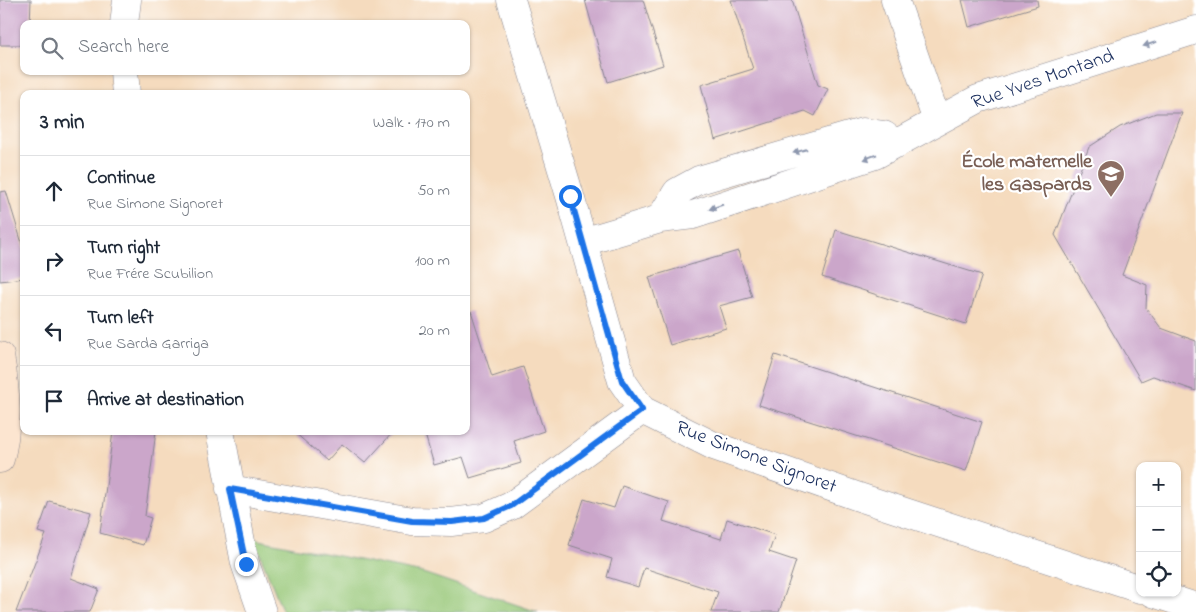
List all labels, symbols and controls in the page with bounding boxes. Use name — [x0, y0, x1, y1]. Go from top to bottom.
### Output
search box — [20, 20, 470, 75]
icon: search — [38, 34, 66, 62]
text: Search here — [78, 34, 169, 61]
one-way arrow — [1142, 41, 1157, 49]
street label: Rue Yves Montand — [968, 42, 1118, 118]
text: 3 min — [40, 108, 84, 138]
text: Walk · 170 m — [373, 111, 450, 135]
one-way arrow — [793, 147, 808, 155]
place label: École maternelle les Gaspards — [961, 148, 1093, 200]
one-way arrow — [862, 153, 877, 161]
school or university icon: École maternelle les Gaspards — [1096, 159, 1126, 198]
text: Continue — [87, 165, 155, 192]
icon: ahead — [40, 177, 68, 205]
text: 50 m — [418, 179, 450, 203]
route start — [559, 185, 582, 208]
text: Rue Simone Signoret — [87, 192, 223, 216]
one-way arrow — [708, 204, 723, 212]
text: Turn right — [87, 235, 160, 262]
icon: right — [40, 247, 68, 275]
text: 100 m — [415, 249, 450, 273]
text: Rue Frére Scubilion — [87, 262, 213, 286]
text: Turn left — [87, 305, 154, 332]
icon: left — [40, 317, 68, 345]
text: 20 m — [419, 319, 450, 343]
text: Rue Sarda Garriga — [87, 332, 209, 356]
icon: arrive — [40, 387, 68, 415]
text: Arrive at destination — [87, 387, 244, 414]
street label: Rue Simone Signoret — [671, 414, 841, 503]
map controls — [1136, 462, 1181, 597]
button: + — [1136, 462, 1181, 507]
button: − — [1136, 507, 1181, 552]
button: locate — [1136, 552, 1181, 597]
route end — [235, 553, 258, 576]

